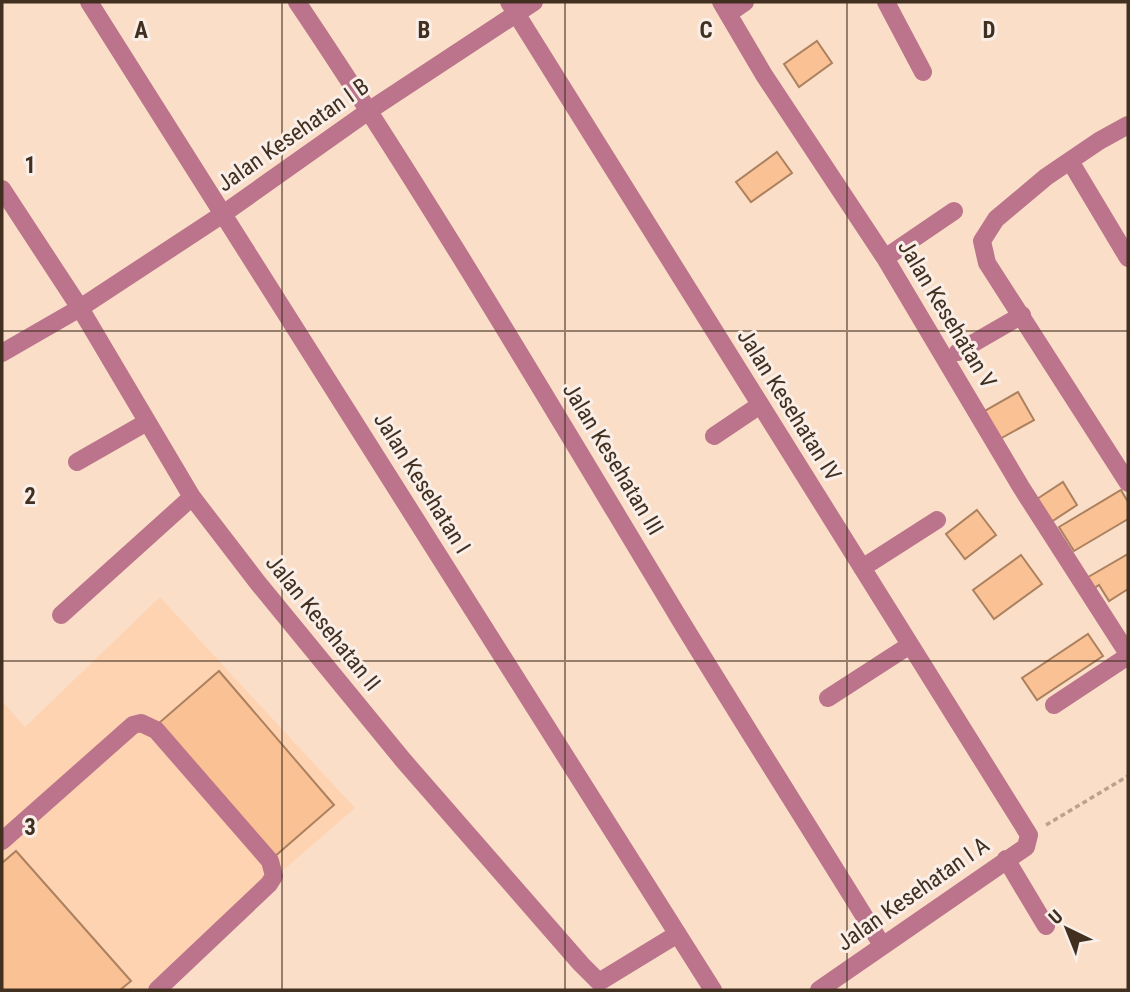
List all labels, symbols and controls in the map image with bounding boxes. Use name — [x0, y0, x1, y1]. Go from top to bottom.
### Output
text: A — [134, 17, 148, 44]
text: B — [418, 17, 430, 44]
text: C — [699, 17, 713, 44]
text: D — [983, 17, 996, 44]
street label: Jalan Kesehatan I B — [212, 73, 374, 197]
text: 1 — [24, 152, 36, 179]
street label: Jalan Kesehatan V — [892, 235, 1002, 393]
street label: Jalan Kesehatan IV — [731, 324, 847, 486]
street label: Jalan Kesehatan III — [557, 378, 669, 540]
street label: Jalan Kesehatan I — [368, 407, 476, 559]
text: 2 — [24, 483, 36, 510]
street label: Jalan Kesehatan II — [260, 550, 386, 696]
text: 3 — [24, 814, 36, 841]
street label: Jalan Kesehatan I A — [832, 831, 994, 957]
north arrow — [1032, 894, 1102, 964]
text: U — [1044, 905, 1068, 929]

